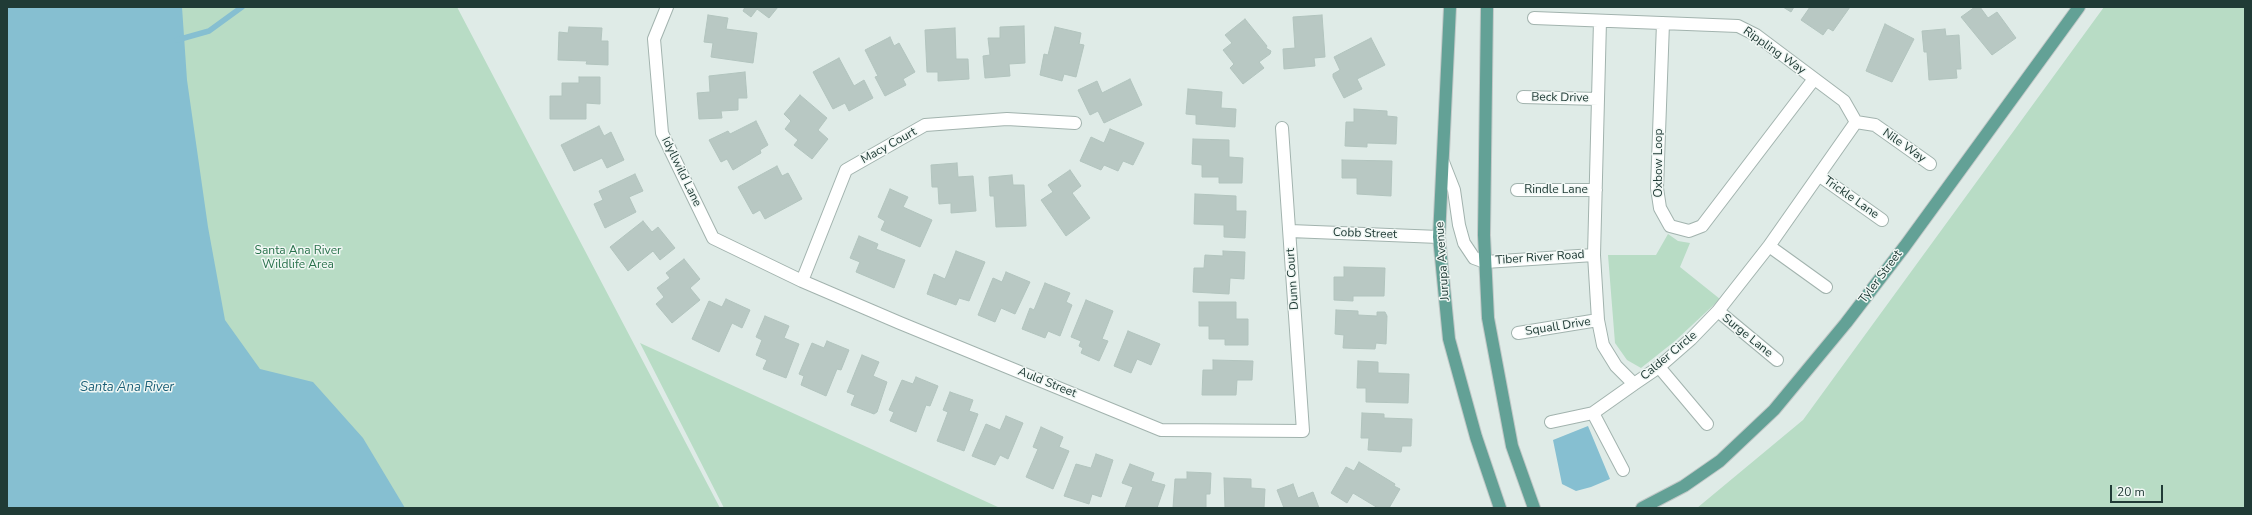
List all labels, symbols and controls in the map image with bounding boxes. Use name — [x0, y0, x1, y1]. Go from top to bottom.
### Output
street label: Rippling Way — [1740, 24, 1808, 78]
street label: Beck Drive — [1531, 90, 1589, 106]
street label: Macy Court — [859, 125, 919, 167]
street label: Nile Way — [1880, 126, 1928, 166]
street label: Oxbow Loop — [1652, 128, 1666, 198]
street label: Idyllwild Lane — [658, 135, 704, 209]
street label: Trickle Lane — [1821, 174, 1881, 222]
street label: Rindle Lane — [1524, 183, 1588, 197]
street label: Jurupa Avenue — [1433, 221, 1453, 301]
street label: Cobb Street — [1333, 226, 1397, 242]
park label: Santa Ana River Wildlife Area — [255, 244, 341, 272]
street label: Dunn Court — [1284, 247, 1302, 311]
street label: Tiber River Road — [1495, 248, 1585, 268]
street label: Tyler Street — [1856, 248, 1906, 306]
street label: Surge Lane — [1719, 311, 1775, 361]
street label: Squall Drive — [1524, 315, 1592, 339]
street label: Calder Circle — [1638, 328, 1700, 384]
street label: Auld Street — [1016, 365, 1078, 401]
water label: Santa Ana River — [80, 380, 174, 396]
scale bar — [2112, 477, 2165, 503]
text: 20 m — [2117, 484, 2145, 500]

